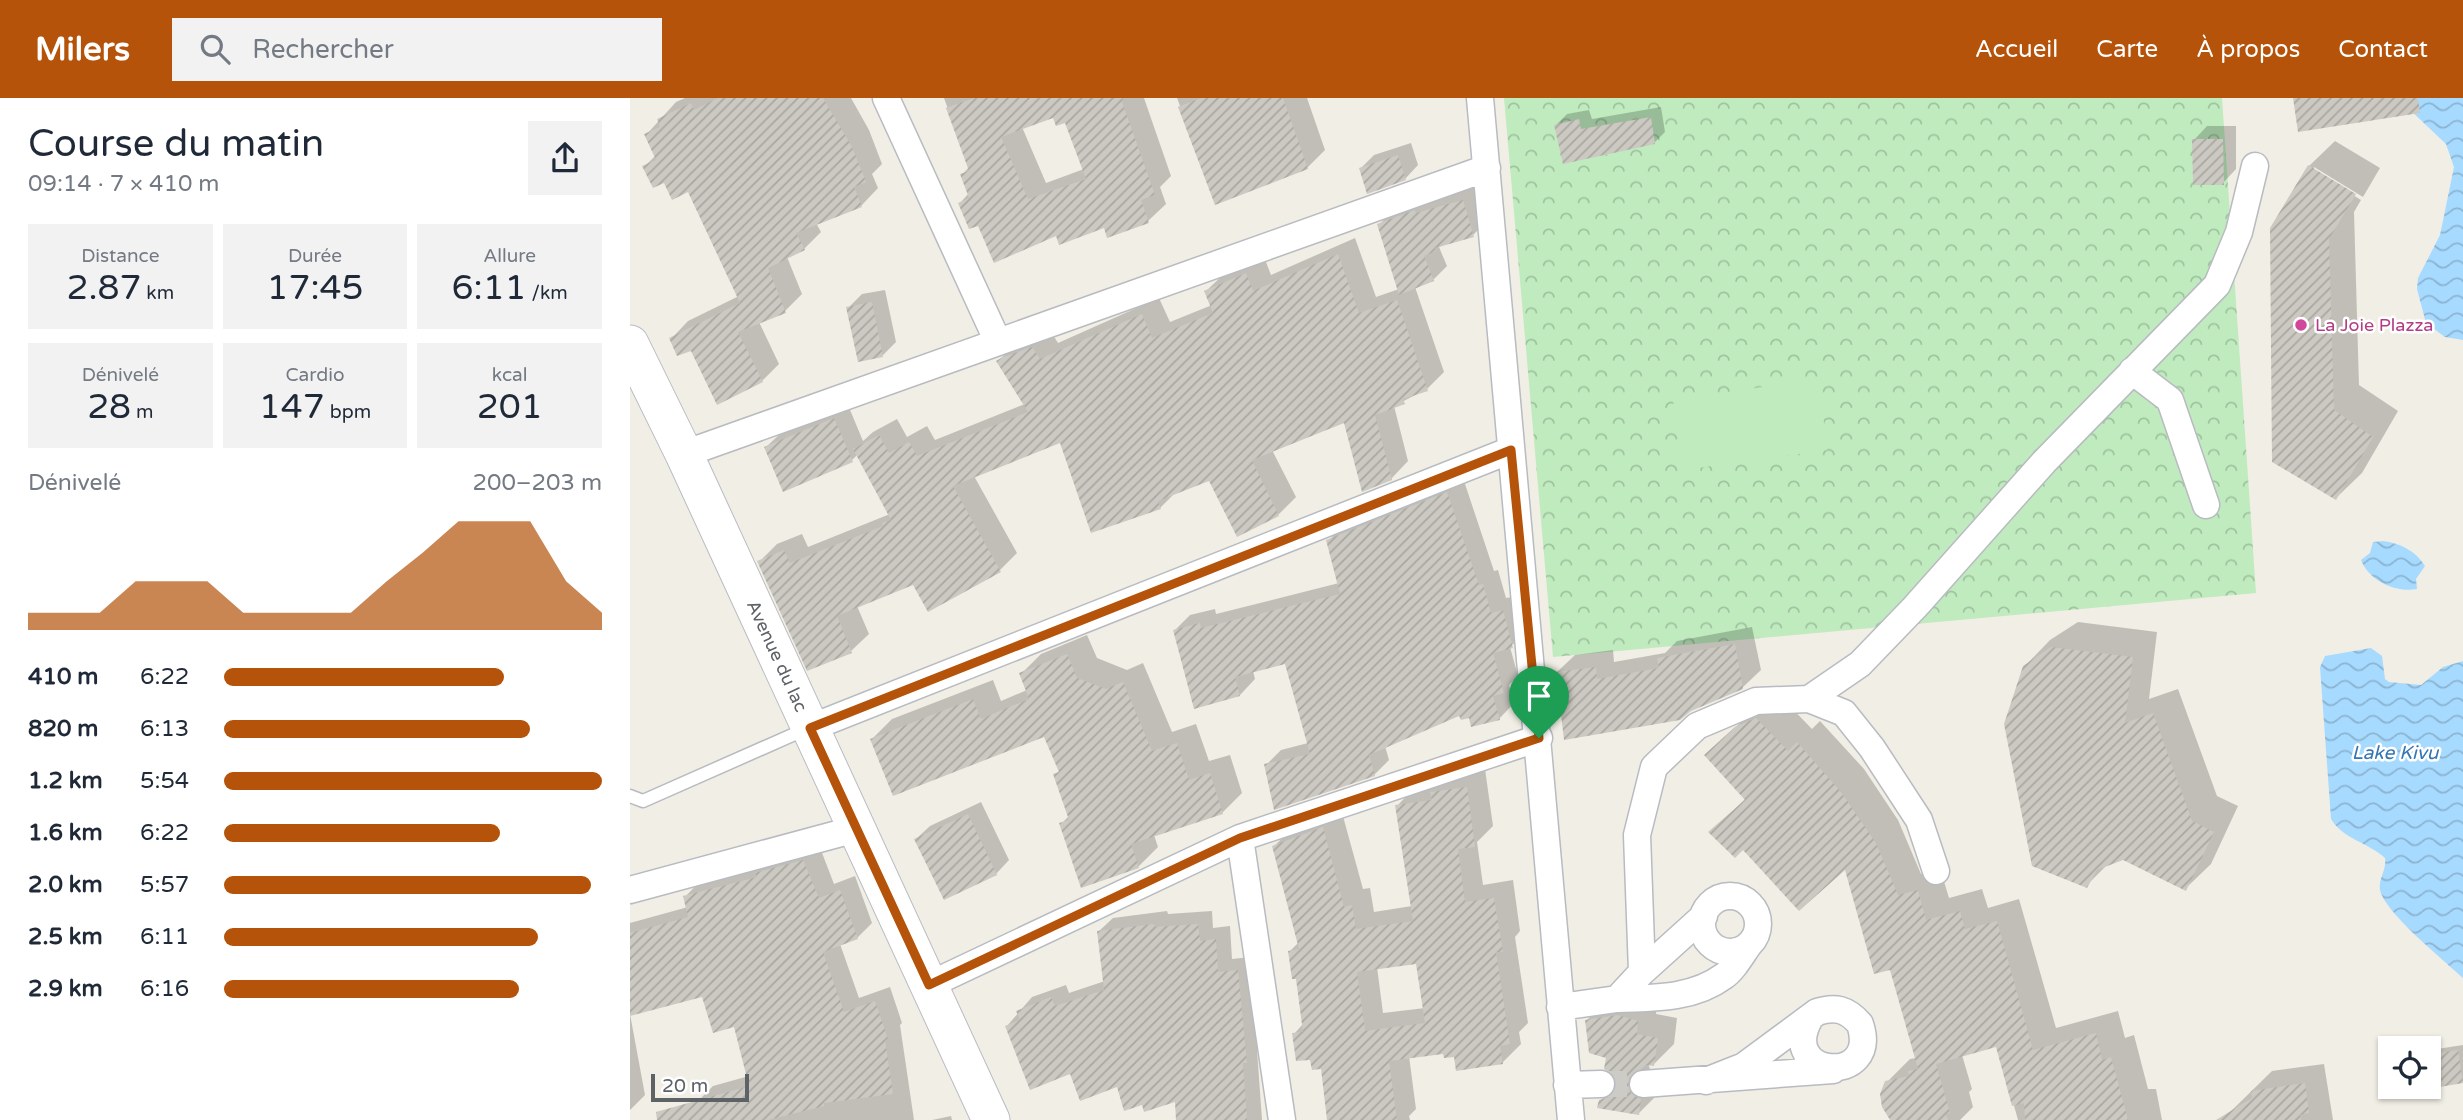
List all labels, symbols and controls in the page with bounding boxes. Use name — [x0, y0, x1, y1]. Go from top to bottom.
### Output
search box — [172, 18, 662, 81]
text: Milers — [35, 30, 130, 69]
icon: search — [196, 30, 234, 68]
text: Rechercher — [252, 34, 394, 65]
text: Accueil — [1975, 35, 2058, 64]
text: Carte — [2096, 35, 2158, 64]
text: À propos — [2196, 35, 2300, 64]
text: Contact — [2338, 35, 2428, 64]
text: Course du matin — [28, 121, 324, 167]
button: share — [528, 121, 602, 195]
text: 09:14 · 7 × 410 m — [28, 170, 219, 198]
text: Distance — [81, 245, 159, 267]
text: Durée — [288, 245, 342, 267]
text: Allure — [483, 245, 536, 267]
text: 2.87 — [67, 267, 141, 309]
text: 17:45 — [266, 267, 364, 309]
text: 6:11 — [452, 267, 527, 309]
text: km — [141, 282, 174, 304]
text: /km — [527, 282, 568, 304]
place label: La Joie Plazza — [2315, 314, 2433, 336]
marker: La Joie Plazza — [2293, 317, 2309, 333]
text: Dénivelé — [82, 364, 159, 386]
text: Cardio — [285, 364, 345, 386]
text: kcal — [492, 364, 528, 386]
text: 28 — [87, 386, 131, 428]
text: 147 — [259, 386, 325, 428]
text: 201 — [477, 386, 543, 428]
text: m — [131, 401, 154, 423]
text: bpm — [325, 401, 371, 423]
text: Dénivelé — [28, 469, 121, 497]
text: 200–203 m — [473, 469, 602, 497]
street label: Avenue du lac — [742, 597, 812, 715]
text: 410 m — [28, 663, 98, 691]
text: 6:22 — [140, 663, 189, 691]
pin — [1509, 666, 1569, 738]
icon: arrive — [1520, 677, 1558, 715]
text: 820 m — [28, 715, 98, 743]
text: 6:13 — [140, 715, 189, 743]
water label: Lake Kivu — [2352, 742, 2440, 764]
text: 1.2 km — [28, 767, 103, 795]
text: 5:54 — [140, 767, 189, 795]
text: 1.6 km — [28, 819, 103, 847]
text: 6:22 — [140, 819, 189, 847]
text: 2.0 km — [28, 871, 103, 899]
text: 5:57 — [140, 871, 189, 899]
text: 2.5 km — [28, 923, 103, 951]
text: 6:11 — [140, 923, 189, 951]
text: 2.9 km — [28, 975, 103, 1003]
text: 6:16 — [140, 975, 189, 1003]
map controls — [2378, 1036, 2441, 1099]
button: locate — [2378, 1036, 2441, 1099]
scale bar — [651, 1071, 749, 1103]
text: 20 m — [662, 1075, 708, 1097]

